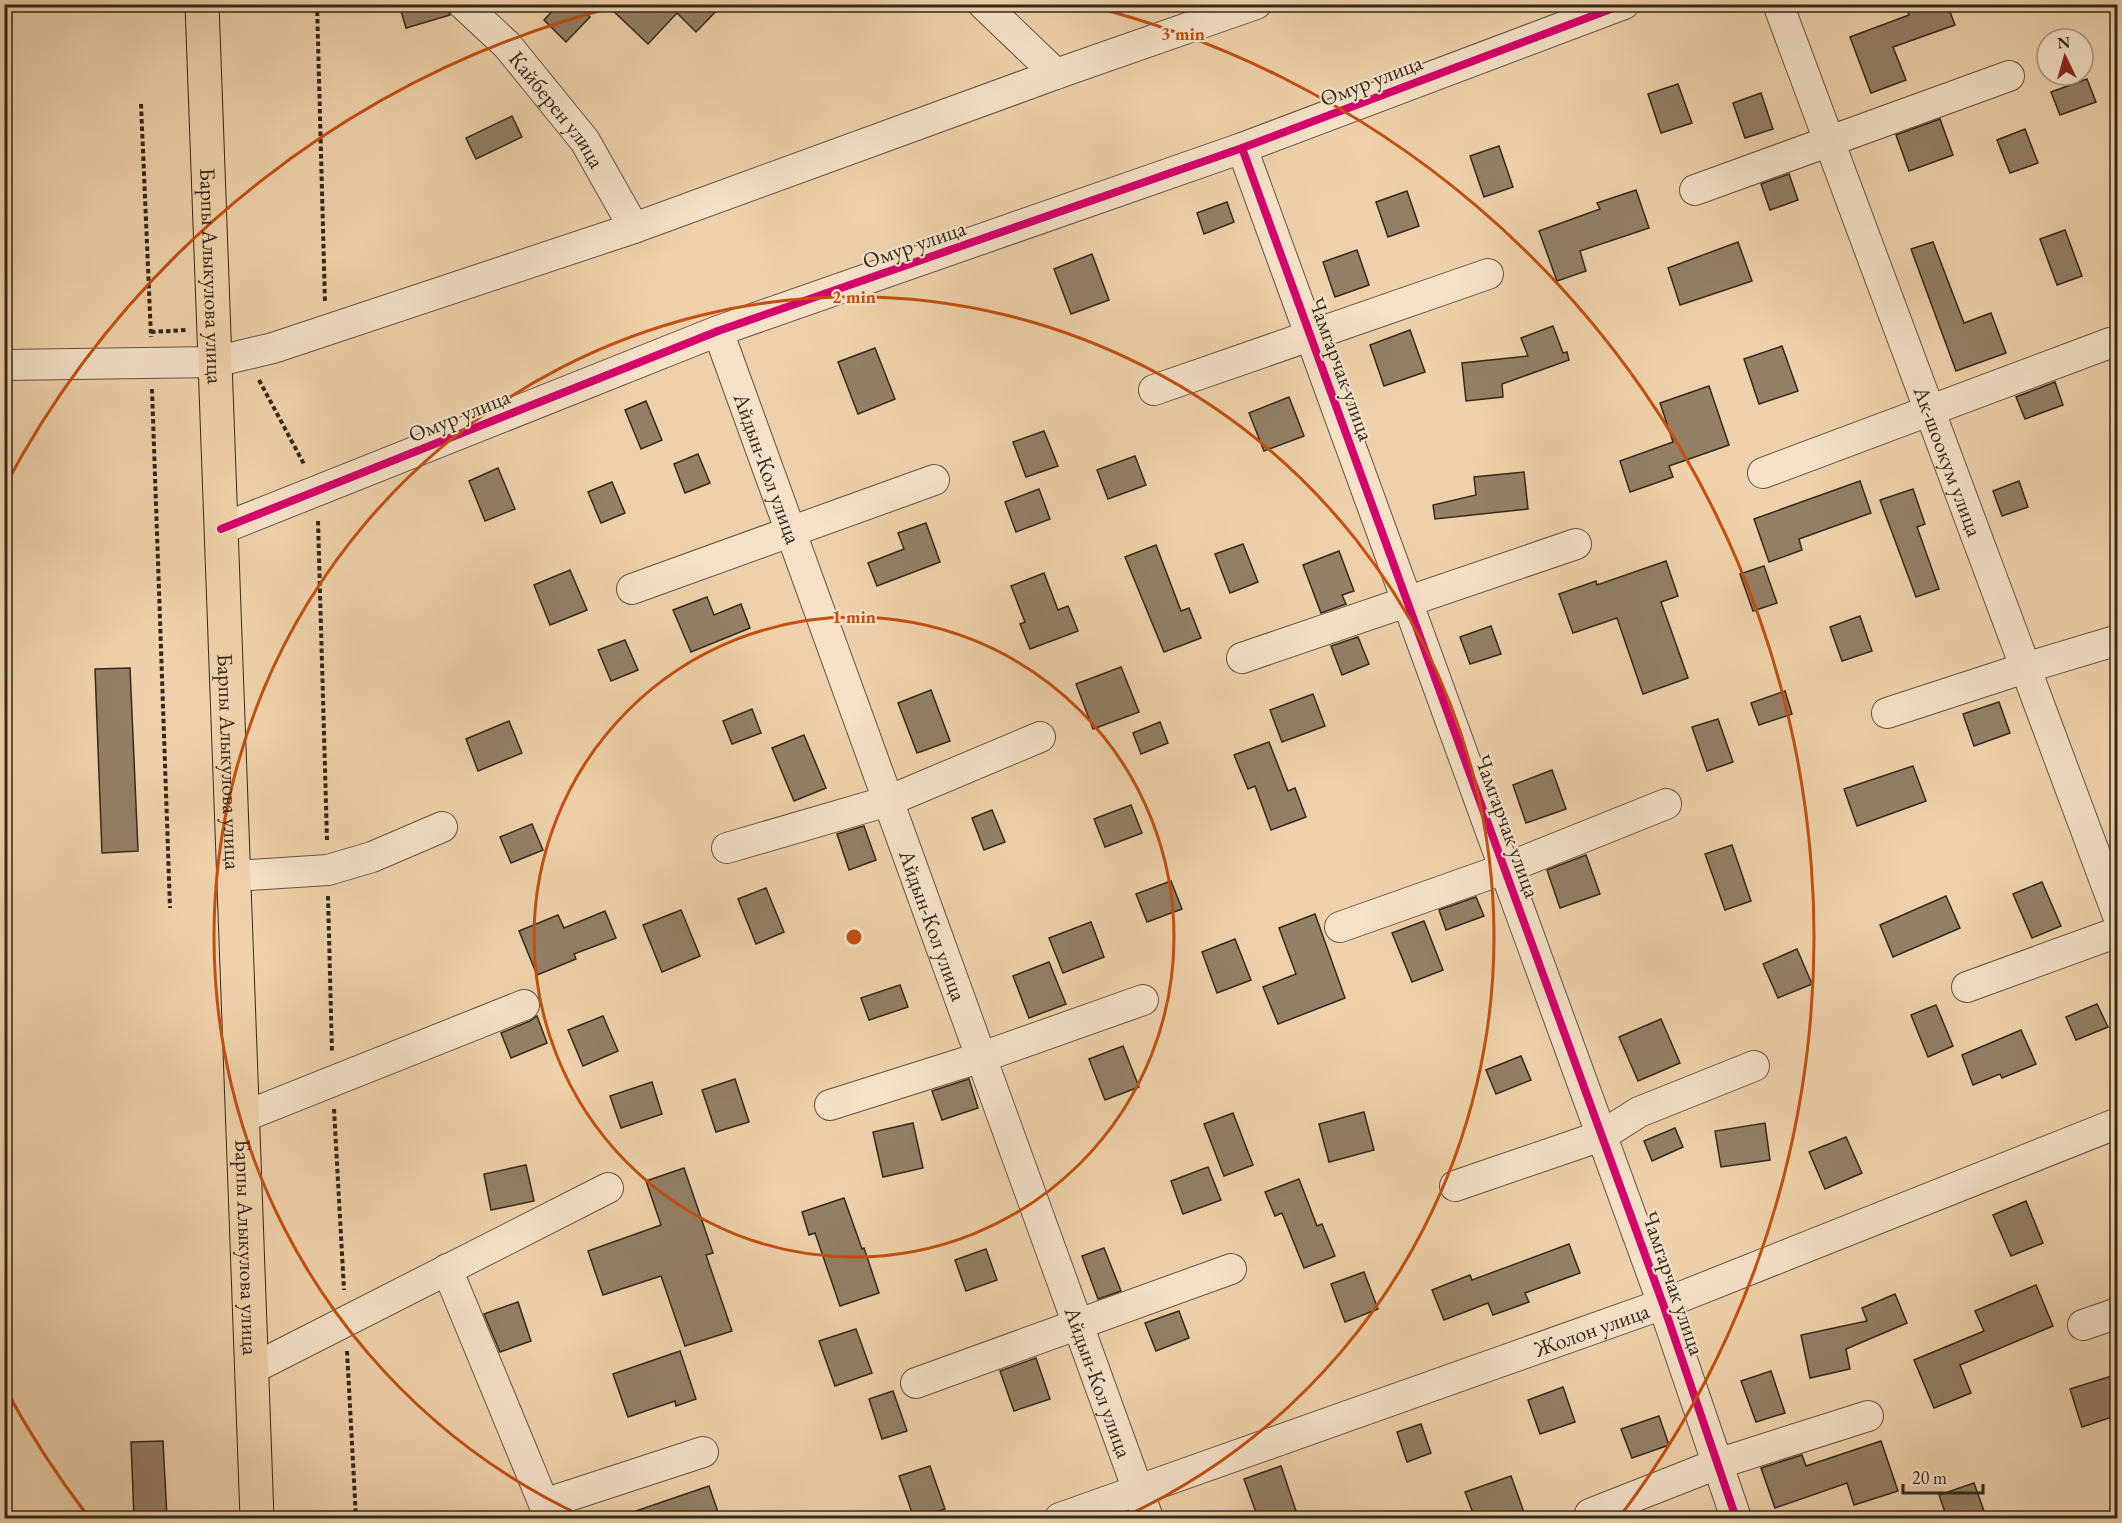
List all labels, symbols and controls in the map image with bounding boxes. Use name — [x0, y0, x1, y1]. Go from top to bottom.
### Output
text: 3 min — [1161, 22, 1205, 45]
north arrow — [2035, 27, 2095, 87]
text: N — [2056, 32, 2071, 54]
street label: Кайберен улица — [502, 45, 611, 174]
street label: Омур улица — [1316, 48, 1427, 113]
street label: Барпы Алыкулова улица — [193, 167, 230, 385]
street label: Омур улица — [859, 213, 970, 276]
text: 2 min — [832, 285, 876, 308]
street label: Чамгарчак улица — [1302, 294, 1381, 445]
street label: Ак-шоокум улица — [1906, 381, 1989, 541]
street label: Омур улица — [404, 382, 515, 449]
street label: Айдын-Кол улица — [726, 388, 808, 548]
text: 1 min — [832, 605, 876, 628]
street label: Барпы Алыкулова улица — [211, 653, 247, 870]
street label: Чамгарчак улица — [1468, 751, 1547, 902]
street label: Айдын-Кол улица — [892, 845, 974, 1005]
centre of rings — [844, 927, 864, 947]
street label: Барпы Алыкулова улица — [228, 1139, 265, 1356]
street label: Чамгарчак улица — [1635, 1207, 1712, 1359]
street label: Жолон улица — [1529, 1296, 1653, 1364]
street label: Айдын-Кол улица — [1057, 1302, 1139, 1462]
scale bar — [1903, 1457, 1982, 1495]
text: 20 m — [1912, 1466, 1947, 1489]

